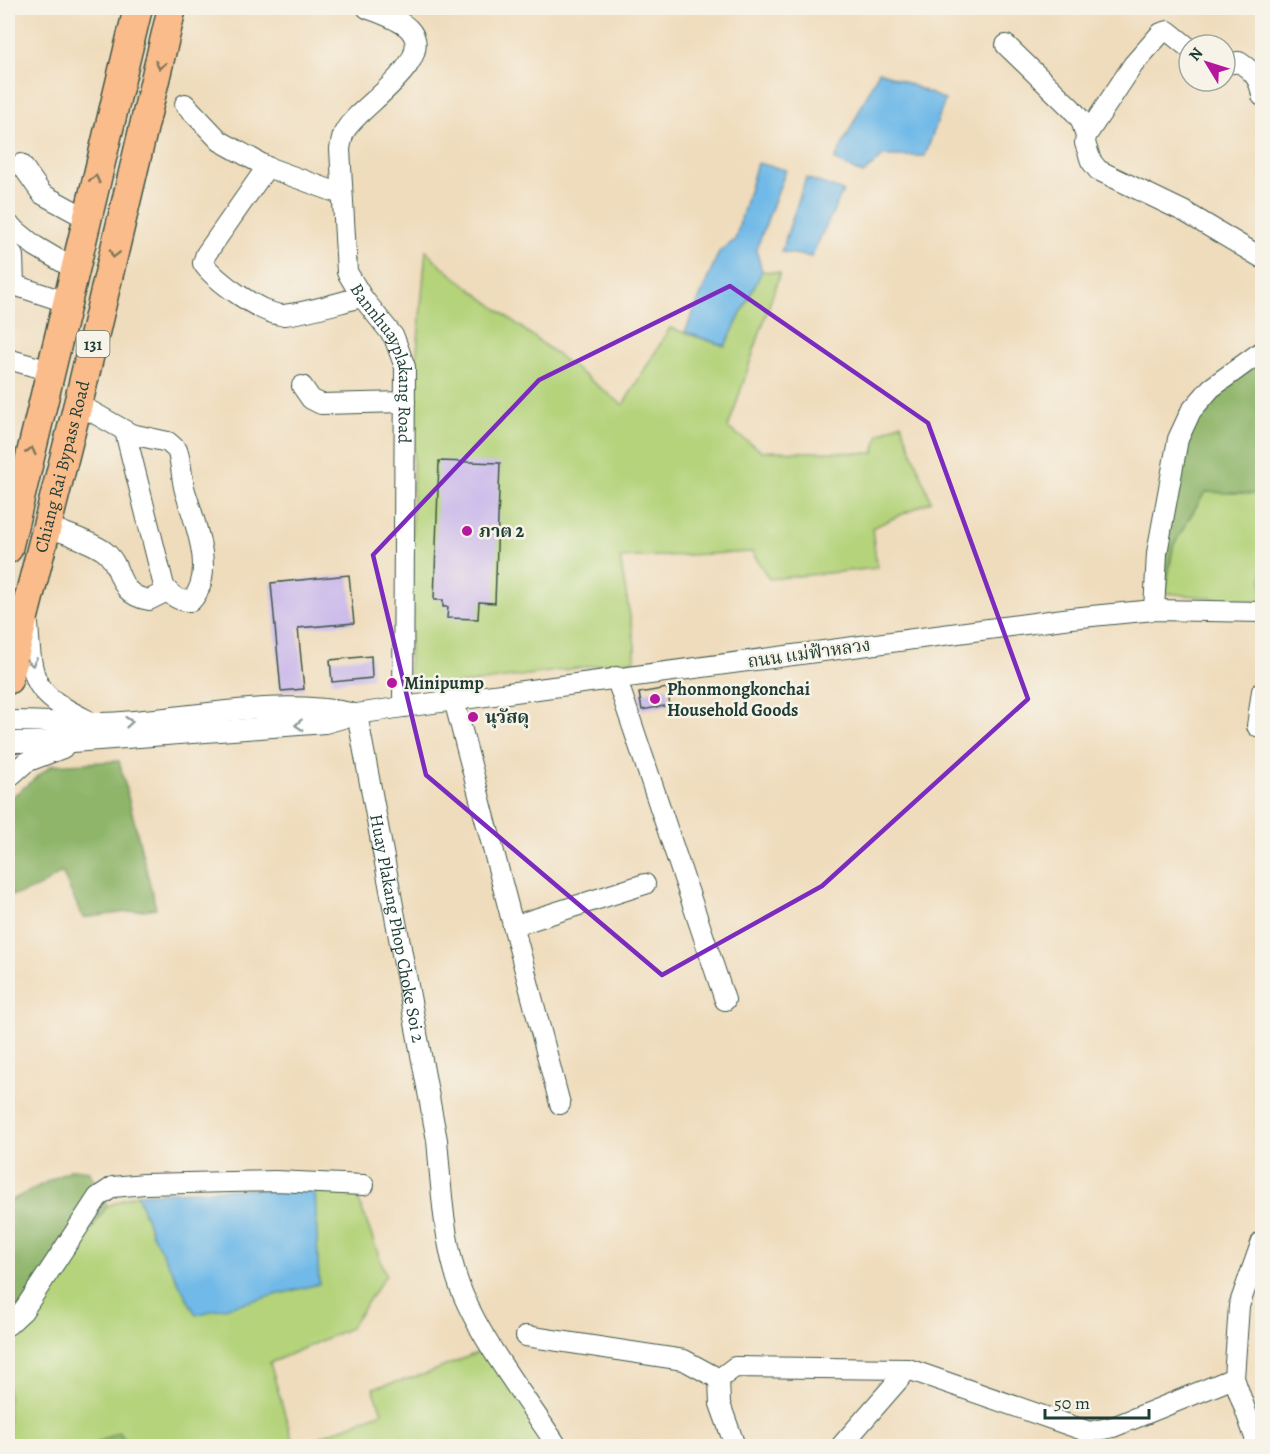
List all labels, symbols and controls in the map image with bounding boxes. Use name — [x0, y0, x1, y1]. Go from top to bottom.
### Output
north arrow — [1177, 33, 1237, 93]
text: N — [1184, 43, 1208, 66]
one-way arrow — [154, 60, 167, 70]
one-way arrow — [88, 175, 101, 185]
one-way arrow — [109, 249, 122, 259]
street label: Bannhuayplakang Road — [345, 279, 417, 444]
road number: 131 — [76, 331, 110, 357]
street label: Chiang Rai Bypass Road — [29, 378, 95, 555]
one-way arrow — [23, 446, 36, 456]
place label: ภาต 2 — [479, 519, 524, 543]
marker: ภาต 2 — [460, 524, 474, 538]
street label: ถนน แม่ฟ้าหลวง — [746, 632, 872, 674]
one-way arrow — [25, 656, 38, 666]
place label: Minipump — [404, 671, 484, 695]
marker: Minipump — [385, 676, 399, 690]
place label: Phonmongkonchai Household Goods — [667, 677, 810, 722]
marker: Phonmongkonchai Household Goods — [648, 692, 662, 706]
place label: นุวัสดุ — [485, 705, 529, 729]
marker: นุวัสดุ — [466, 710, 480, 724]
one-way arrow — [124, 716, 133, 729]
one-way arrow — [295, 718, 304, 731]
street label: Huay Plakang Phop Choke Soi 2 — [364, 812, 431, 1045]
scale bar — [1045, 1382, 1148, 1420]
text: 50 m — [1054, 1391, 1090, 1415]

